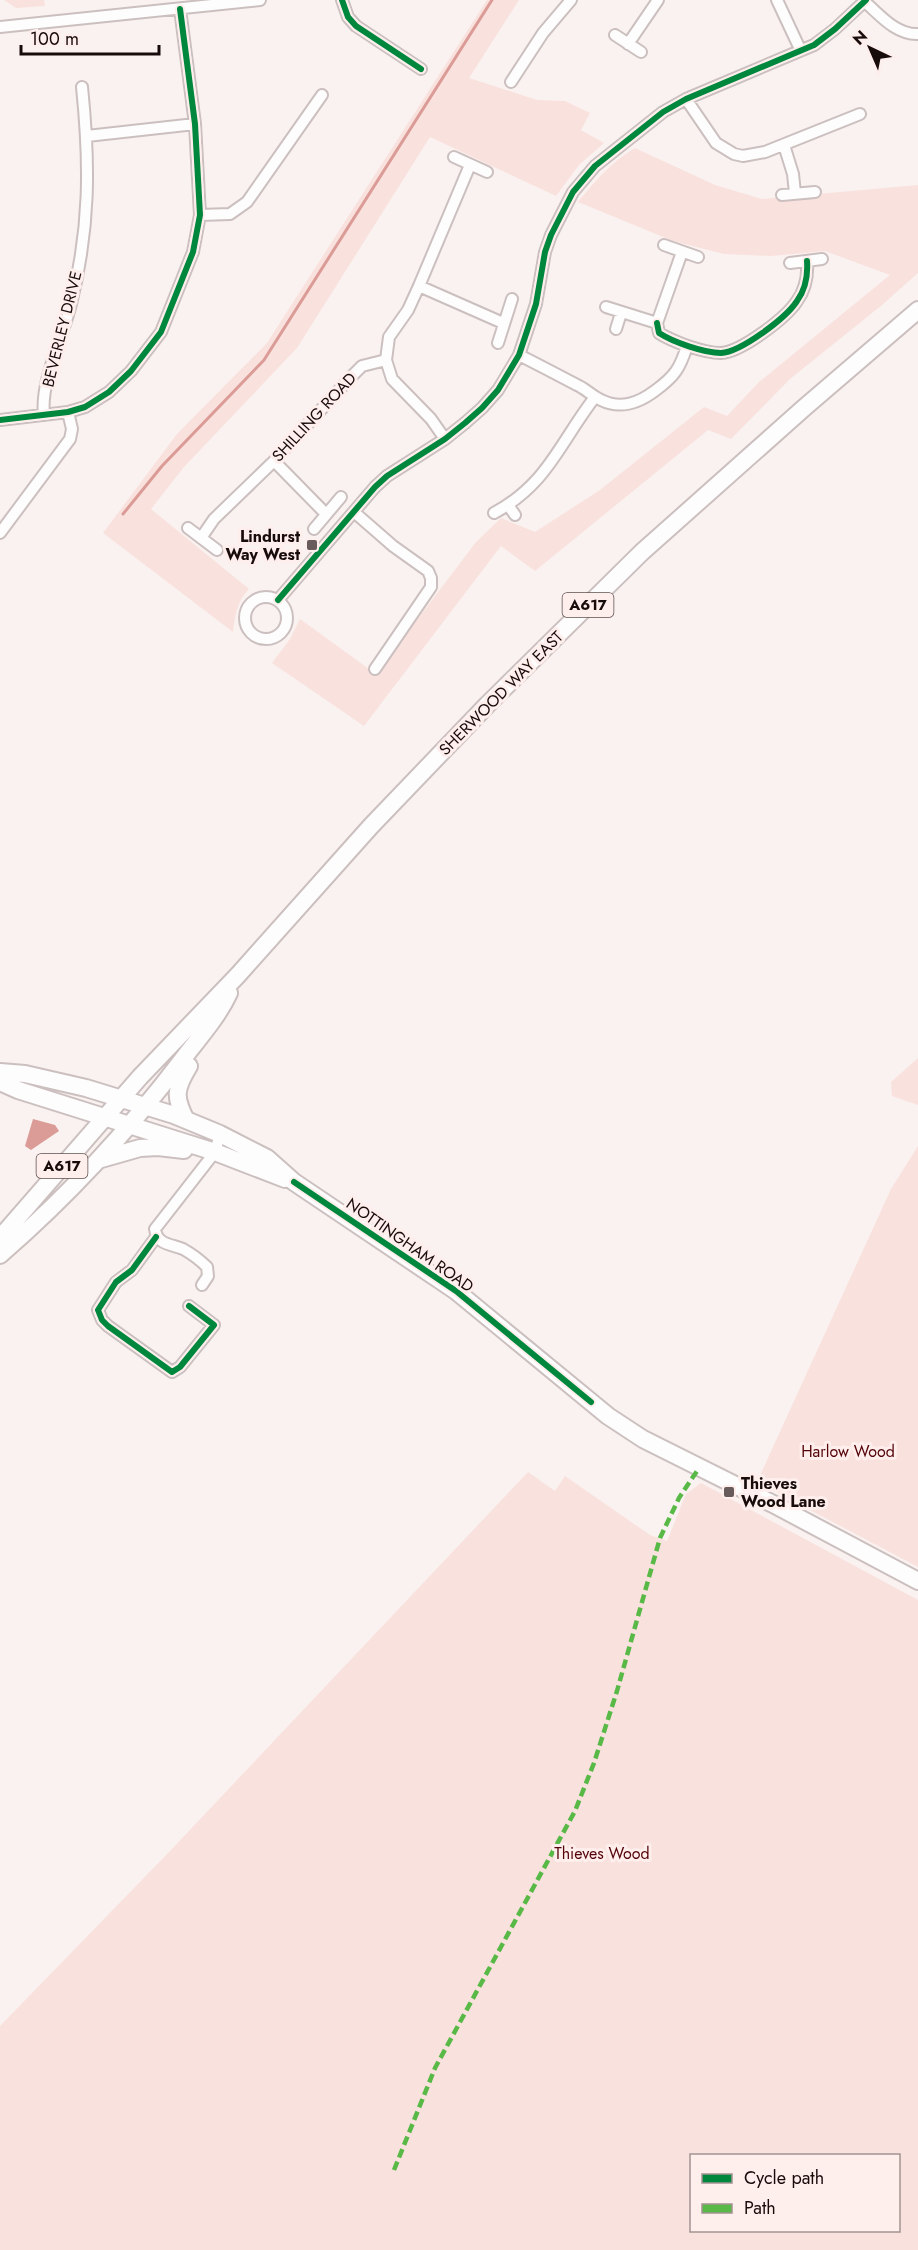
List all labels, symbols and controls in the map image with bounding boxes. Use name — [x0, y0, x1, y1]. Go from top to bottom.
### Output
scale bar — [21, 18, 159, 56]
north arrow — [840, 18, 900, 78]
text: N — [847, 25, 872, 50]
text: 100 m — [30, 26, 79, 52]
street label: BEVERLEY DRIVE — [36, 269, 88, 389]
street label: SHILLING ROAD — [267, 367, 362, 467]
place label: Lindurst Way West — [226, 525, 301, 566]
marker: Lindurst Way West — [305, 538, 319, 552]
road number: A617 — [562, 593, 614, 617]
street label: SHERWOOD WAY EAST — [434, 625, 569, 760]
road number: A617 — [36, 1154, 88, 1178]
street label: NOTTINGHAM ROAD — [342, 1192, 479, 1298]
park label: Harlow Wood — [801, 1440, 895, 1463]
place label: Thieves Wood Lane — [741, 1472, 826, 1513]
marker: Thieves Wood Lane — [722, 1485, 736, 1499]
park label: Thieves Wood — [554, 1842, 650, 1865]
legend — [690, 2154, 900, 2232]
text: Cycle path — [744, 2165, 824, 2191]
text: Path — [744, 2195, 776, 2221]

